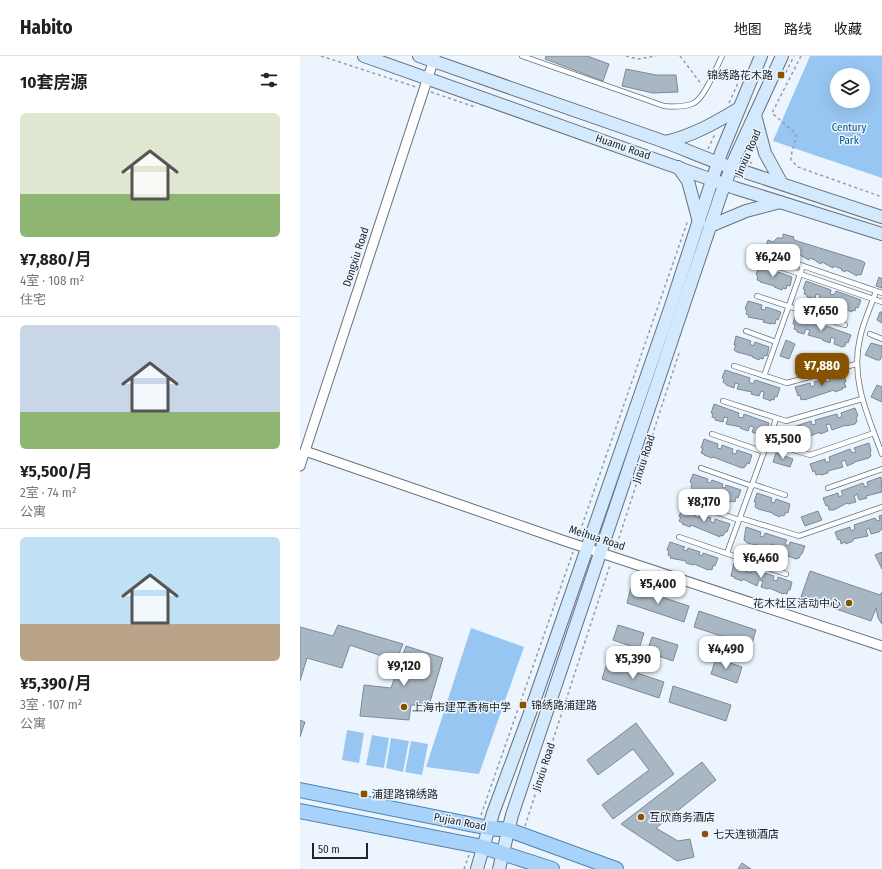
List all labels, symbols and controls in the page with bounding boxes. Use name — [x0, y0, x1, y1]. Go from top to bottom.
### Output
text: Habito — [20, 16, 73, 39]
text: 地图 — [734, 21, 762, 38]
text: 路线 — [784, 21, 812, 38]
text: 收藏 — [834, 21, 862, 38]
map controls — [830, 68, 870, 108]
button: layers — [830, 68, 870, 108]
icon: filters — [258, 69, 280, 91]
place label: 锦绣路花木路 — [707, 69, 773, 82]
marker: 锦绣路花木路 — [776, 70, 786, 80]
text: 10套房源 — [20, 72, 87, 93]
park label: Century Park — [832, 121, 866, 147]
street label: Jinxiu Road — [732, 127, 764, 179]
street label: Huamu Road — [594, 132, 652, 162]
icon: home — [114, 139, 186, 211]
street label: Dongxiu Road — [340, 226, 372, 288]
pin: ¥6,240 — [740, 244, 806, 278]
text: ¥7,880/月 — [20, 249, 92, 270]
text: ¥6,240 — [755, 249, 791, 264]
text: 4室 · 108 m² — [20, 273, 84, 288]
text: 住宅 — [20, 292, 46, 307]
pin: ¥7,650 — [788, 298, 854, 332]
text: ¥7,650 — [803, 303, 839, 318]
icon: home — [114, 351, 186, 423]
pin: ¥7,880 — [789, 353, 855, 387]
text: ¥7,880 — [804, 358, 840, 373]
pin: ¥5,500 — [750, 426, 816, 460]
text: ¥5,500 — [765, 431, 801, 446]
street label: Jinxiu Road — [630, 433, 658, 485]
text: ¥5,500/月 — [20, 461, 93, 482]
text: 2室 · 74 m² — [20, 485, 76, 500]
pin: ¥8,170 — [671, 489, 737, 523]
text: ¥8,170 — [687, 494, 721, 509]
text: 公寓 — [20, 504, 46, 519]
street label: Meihua Road — [567, 523, 627, 553]
pin: ¥6,460 — [728, 545, 794, 579]
text: ¥6,460 — [743, 550, 779, 565]
icon: home — [114, 563, 186, 635]
pin: ¥5,400 — [625, 571, 691, 605]
text: ¥5,400 — [640, 576, 676, 591]
place label: 花木社区活动中心 — [753, 597, 841, 610]
marker: 花木社区活动中心 — [844, 598, 854, 608]
pin: ¥4,490 — [693, 636, 759, 670]
text: ¥4,490 — [708, 641, 744, 656]
pin: ¥5,390 — [600, 646, 666, 680]
text: ¥5,390 — [615, 651, 651, 666]
pin: ¥9,120 — [371, 653, 437, 687]
text: ¥9,120 — [387, 658, 421, 673]
text: ¥5,390/月 — [20, 673, 92, 694]
text: 3室 · 107 m² — [20, 697, 82, 712]
place label: 锦绣路浦建路 — [531, 699, 597, 712]
marker: 锦绣路浦建路 — [518, 700, 528, 710]
place label: 上海市建平香梅中学 — [412, 701, 511, 714]
marker: 上海市建平香梅中学 — [399, 702, 409, 712]
text: 公寓 — [20, 716, 46, 731]
street label: Jinxiu Road — [530, 741, 558, 793]
place label: 浦建路锦绣路 — [372, 788, 438, 801]
marker: 浦建路锦绣路 — [359, 789, 369, 799]
street label: Pujian Road — [433, 811, 487, 833]
place label: 互欣商务酒店 — [649, 811, 715, 824]
marker: 互欣商务酒店 — [636, 812, 646, 822]
place label: 七天连锁酒店 — [713, 828, 779, 841]
marker: 七天连锁酒店 — [700, 829, 710, 839]
scale bar — [312, 841, 368, 860]
text: 50 m — [318, 843, 340, 856]

